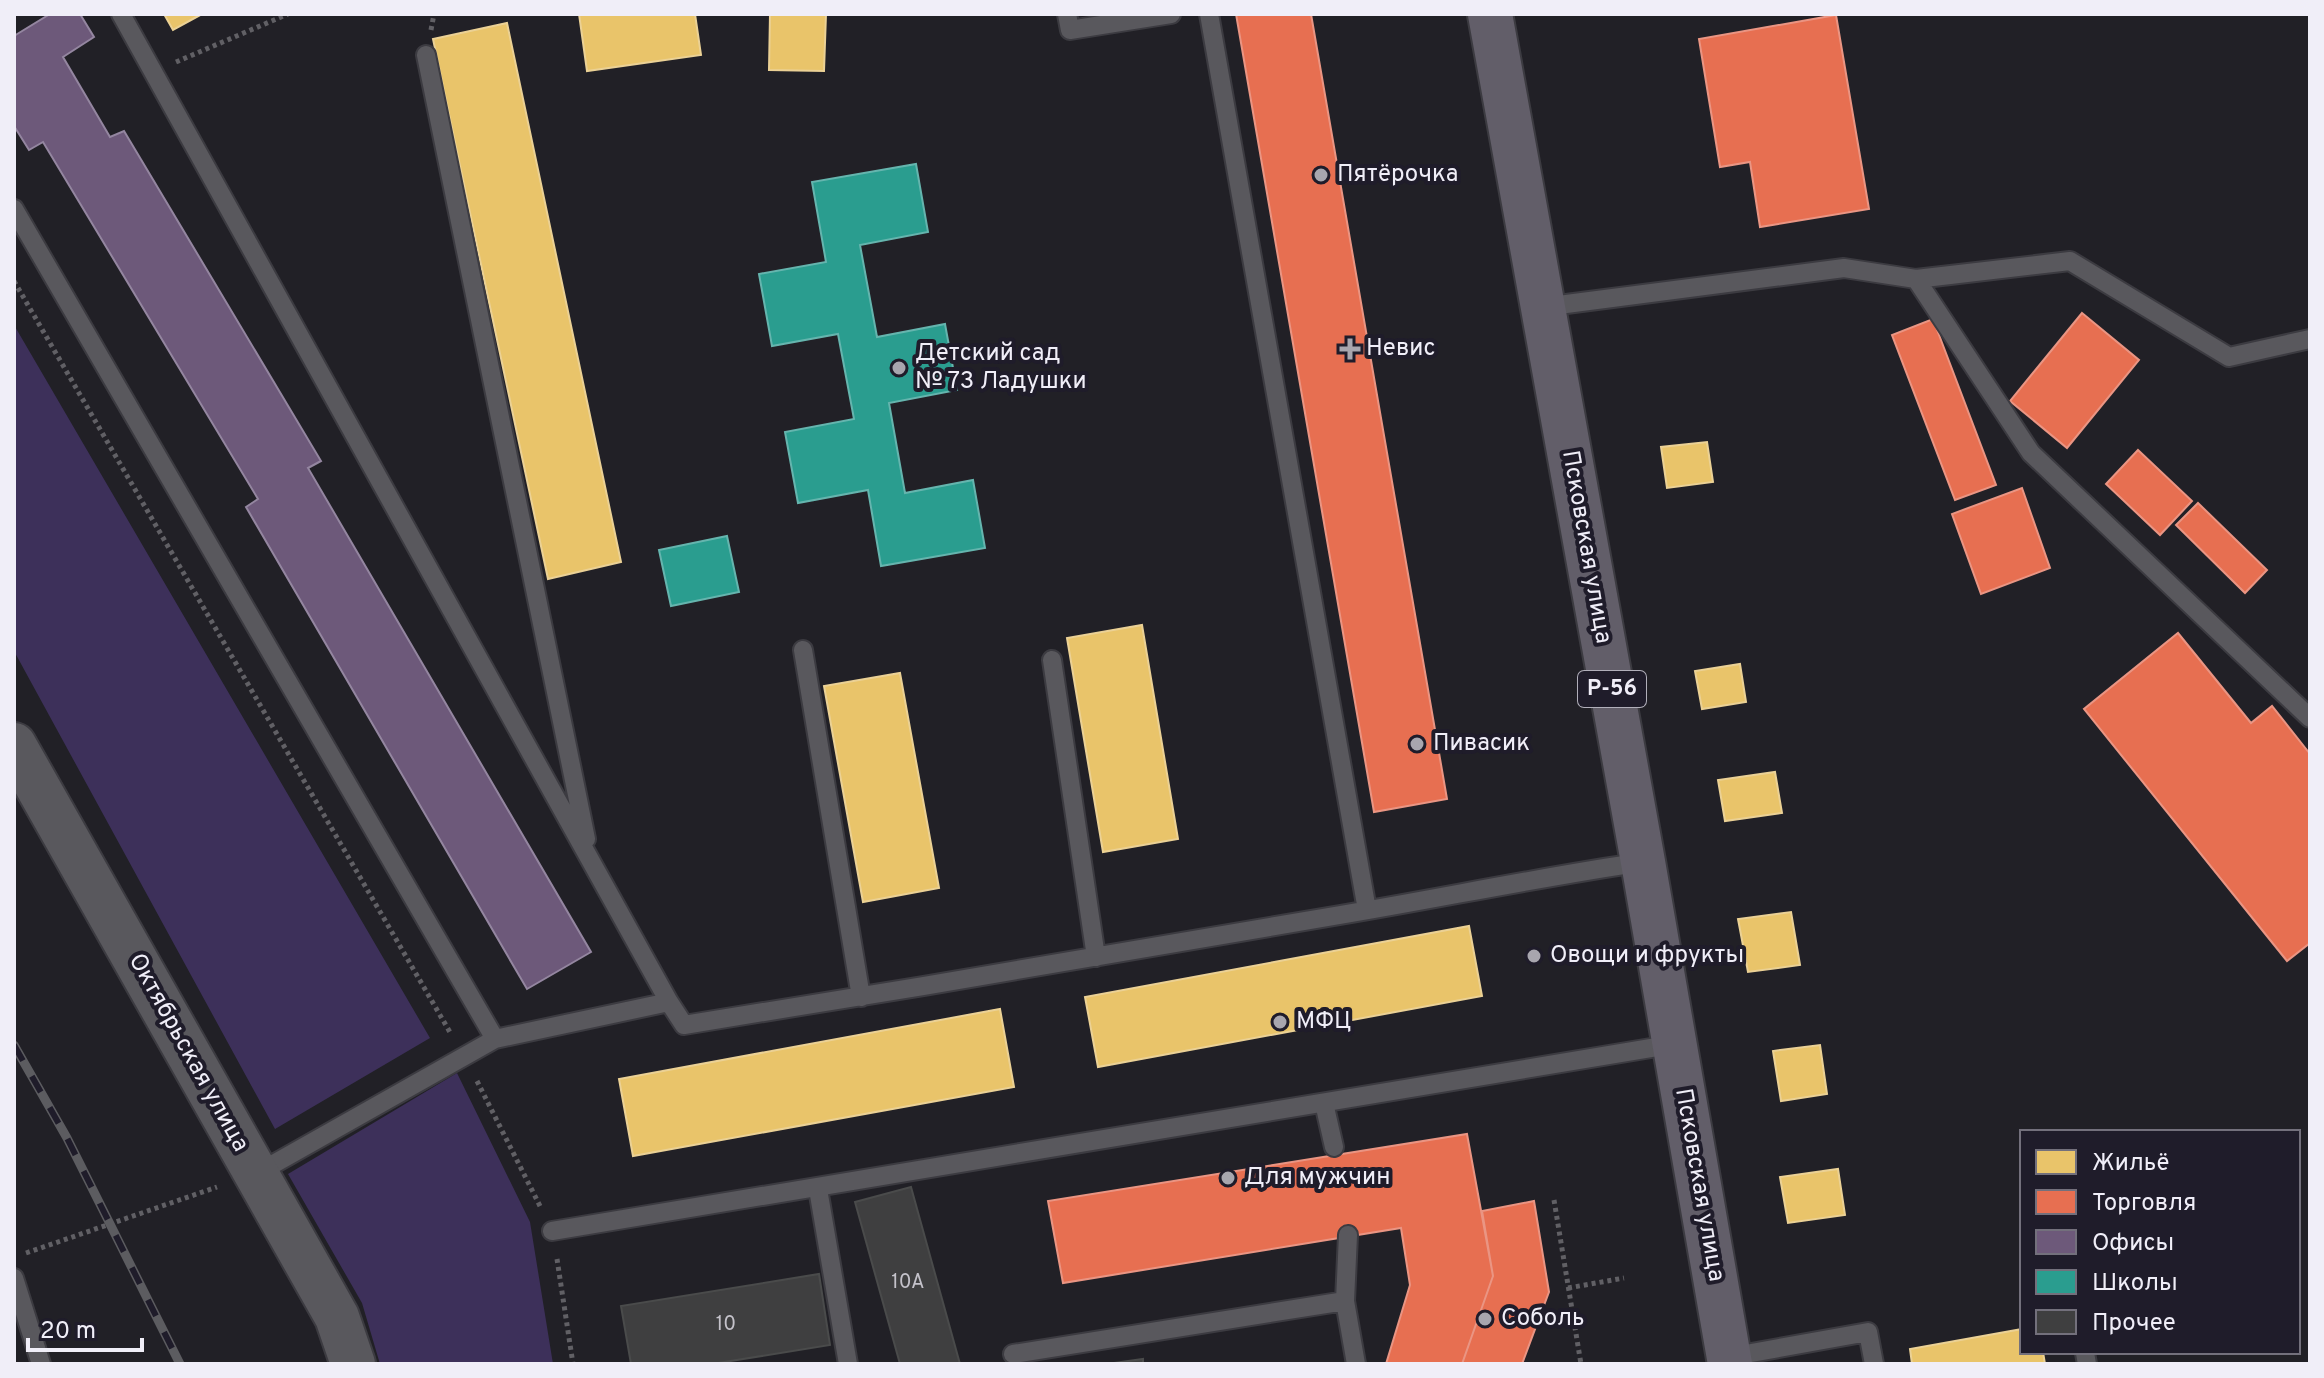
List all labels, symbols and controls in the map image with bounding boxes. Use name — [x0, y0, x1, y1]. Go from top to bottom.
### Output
place label: Пятёрочка — [1337, 160, 1458, 190]
marker: Пятёрочка — [1312, 166, 1330, 184]
place label: Невис — [1366, 334, 1436, 364]
place label: Детский сад № 73 Ладушки — [915, 339, 1087, 397]
marker: Невис — [1341, 340, 1359, 358]
marker: Детский сад № 73 Ладушки — [890, 359, 908, 377]
street label: Псковская улица — [1554, 448, 1618, 646]
road number: Р-56 — [1578, 671, 1646, 707]
place label: Пивасик — [1433, 729, 1530, 759]
marker: Пивасик — [1408, 735, 1426, 753]
place label: Овощи и фрукты — [1550, 941, 1744, 971]
marker: Овощи и фрукты — [1525, 947, 1543, 965]
street label: Октябрьская улица — [121, 949, 255, 1157]
place label: МФЦ — [1296, 1007, 1351, 1037]
marker: МФЦ — [1271, 1013, 1289, 1031]
street label: Псковская улица — [1667, 1086, 1731, 1284]
legend — [2020, 1130, 2300, 1354]
text: Жильё — [2092, 1149, 2169, 1179]
place label: Для мужчин — [1244, 1163, 1390, 1193]
marker: Для мужчин — [1219, 1169, 1237, 1187]
text: Торговля — [2092, 1189, 2196, 1219]
text: Офисы — [2092, 1229, 2174, 1259]
text: Школы — [2092, 1269, 2178, 1299]
house number: 10А — [891, 1270, 925, 1296]
scale bar — [28, 1302, 142, 1352]
place label: Соболь — [1501, 1304, 1585, 1334]
text: Прочее — [2092, 1309, 2176, 1339]
marker: Соболь — [1476, 1310, 1494, 1328]
house number: 10 — [716, 1312, 736, 1338]
text: 20 m — [40, 1317, 96, 1347]

